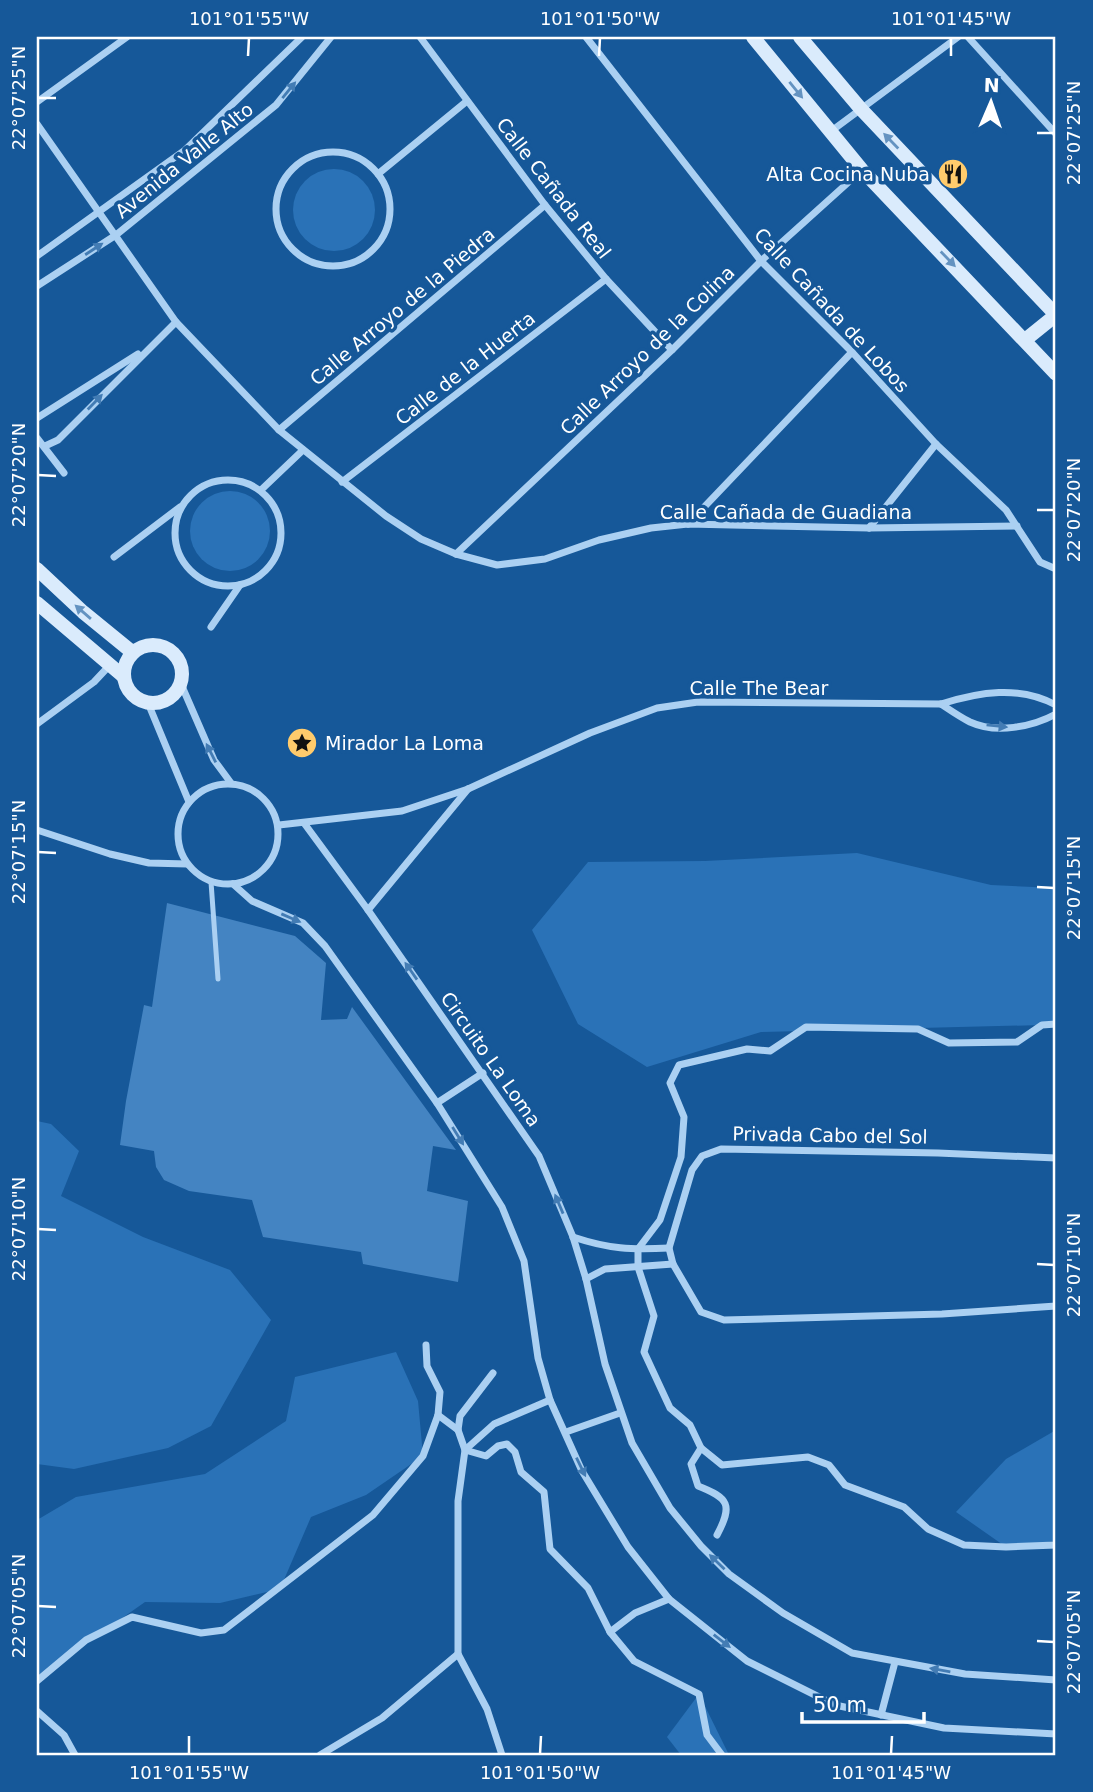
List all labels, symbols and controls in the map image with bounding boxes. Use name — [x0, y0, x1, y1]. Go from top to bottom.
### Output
text: 101°01'55"W — [189, 8, 309, 29]
text: 101°01'50"W — [540, 8, 660, 29]
text: 101°01'45"W — [891, 8, 1011, 29]
text: 22°07'25"N — [8, 46, 29, 150]
north arrow — [956, 66, 1026, 136]
text: N — [983, 74, 1000, 96]
one-way arrow — [281, 81, 296, 99]
one-way arrow — [788, 81, 803, 99]
text: 22°07'25"N — [1063, 81, 1084, 185]
street label: Avenida Valle Alto — [111, 98, 257, 222]
street label: Calle Cañada Real — [492, 113, 616, 263]
one-way arrow — [884, 133, 900, 150]
restaurant icon: Alta Cocina Nuba — [936, 157, 970, 191]
place label: Alta Cocina Nuba — [766, 163, 930, 185]
street label: Calle Arroyo de la Piedra — [305, 222, 499, 390]
street label: Calle Cañada de Lobos — [750, 223, 914, 397]
one-way arrow — [85, 242, 103, 256]
one-way arrow — [939, 250, 955, 267]
street label: Calle Arroyo de la Colina — [555, 261, 739, 439]
street label: Calle de la Huerta — [391, 307, 539, 429]
one-way arrow — [87, 394, 103, 411]
text: 22°07'20"N — [8, 423, 29, 527]
text: 22°07'20"N — [1063, 458, 1084, 562]
street label: Calle Cañada de Guadiana — [660, 501, 912, 523]
one-way arrow — [75, 605, 92, 620]
street label: Calle The Bear — [690, 677, 829, 699]
one-way arrow — [986, 721, 1008, 732]
place icon: Mirador La Loma — [285, 726, 319, 760]
place label: Mirador La Loma — [325, 732, 484, 754]
one-way arrow — [206, 742, 218, 762]
text: 22°07'15"N — [8, 800, 29, 904]
text: 22°07'15"N — [1063, 836, 1084, 940]
one-way arrow — [281, 913, 302, 924]
one-way arrow — [404, 962, 418, 980]
street label: Circuito La Loma — [436, 988, 546, 1130]
street label: Privada Cabo del Sol — [732, 1122, 928, 1148]
one-way arrow — [451, 1126, 464, 1146]
text: 22°07'10"N — [8, 1177, 29, 1281]
one-way arrow — [553, 1193, 564, 1214]
text: 22°07'10"N — [1063, 1213, 1084, 1317]
one-way arrow — [575, 1457, 587, 1477]
text: 22°07'05"N — [8, 1554, 29, 1658]
one-way arrow — [710, 1554, 726, 1571]
text: 22°07'05"N — [1063, 1590, 1084, 1694]
one-way arrow — [713, 1634, 731, 1649]
one-way arrow — [928, 1664, 950, 1675]
scale bar — [802, 1680, 925, 1724]
text: 50 m — [813, 1693, 867, 1717]
text: 101°01'55"W — [129, 1762, 249, 1783]
text: 101°01'50"W — [480, 1762, 600, 1783]
text: 101°01'45"W — [831, 1762, 951, 1783]

